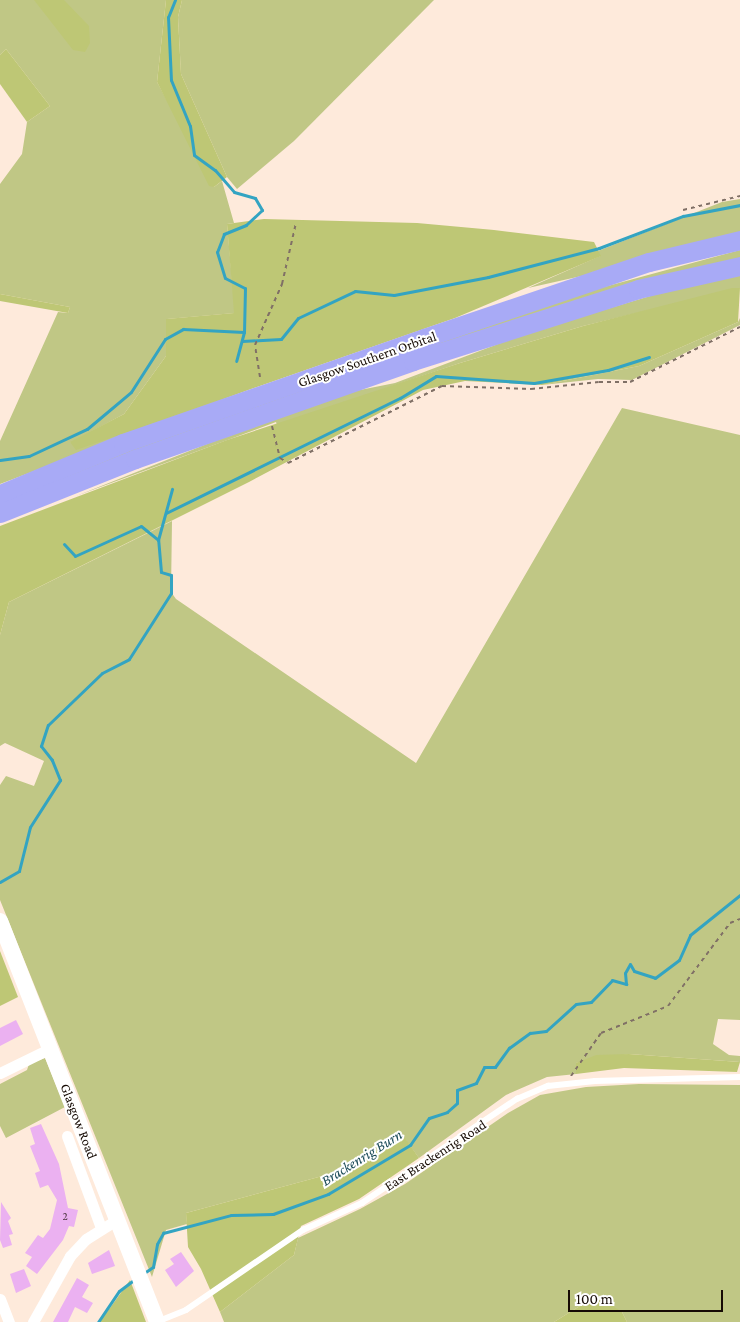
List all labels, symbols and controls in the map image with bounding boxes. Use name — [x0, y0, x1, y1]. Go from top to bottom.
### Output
street label: Glasgow Southern Orbital — [296, 327, 438, 391]
street label: Glasgow Road — [57, 1081, 101, 1161]
street label: East Brackenrig Road — [381, 1116, 489, 1194]
water label: Brackenrig Burn — [318, 1126, 406, 1190]
house number: 2 — [62, 1209, 68, 1223]
scale bar — [570, 1280, 725, 1312]
text: 100 m — [576, 1291, 613, 1307]

